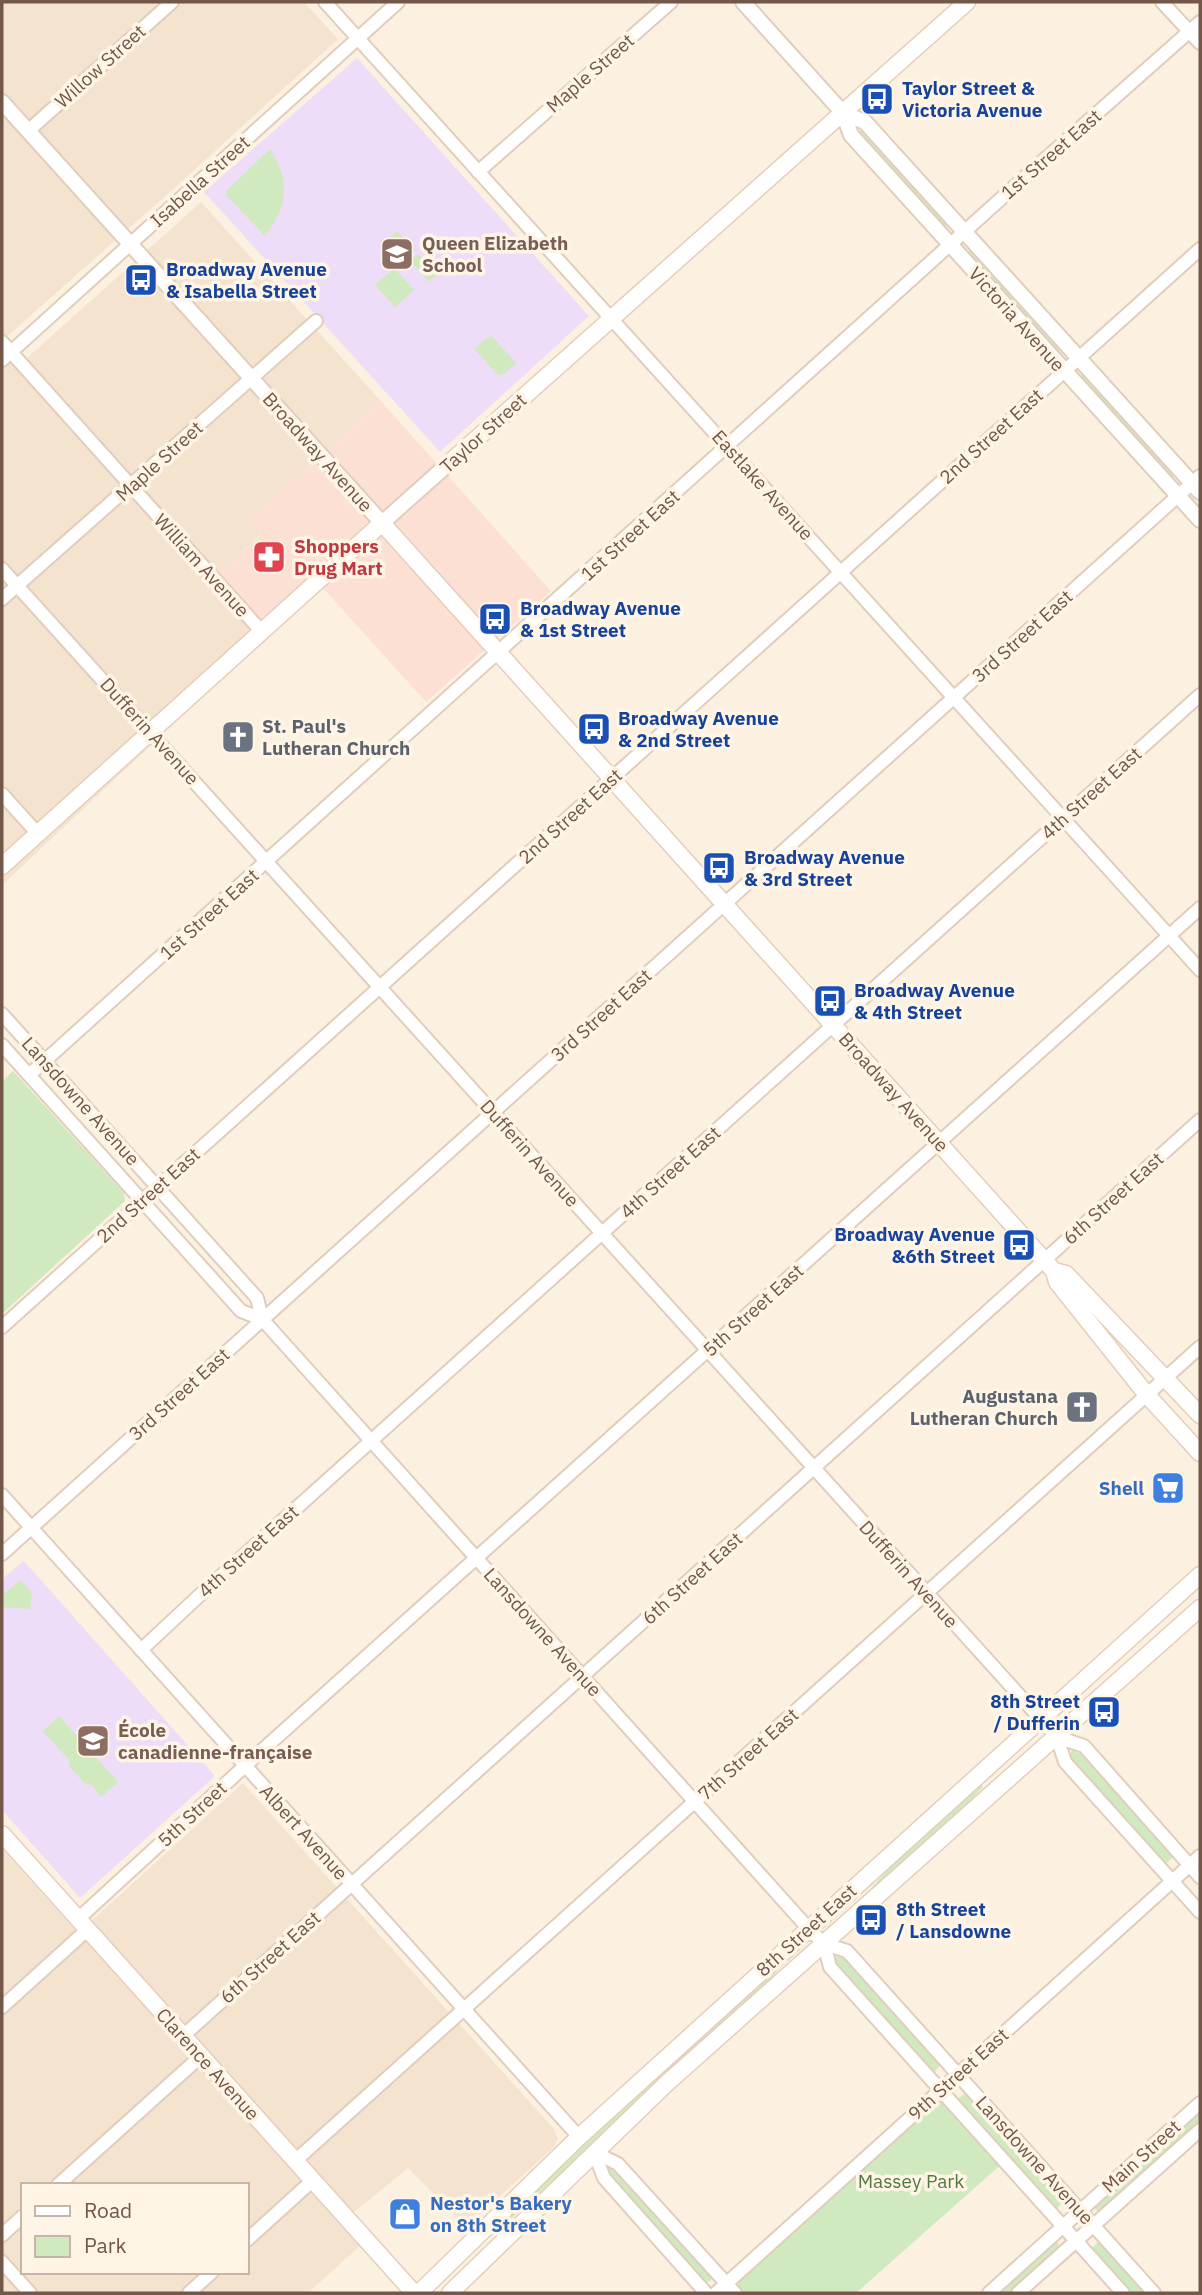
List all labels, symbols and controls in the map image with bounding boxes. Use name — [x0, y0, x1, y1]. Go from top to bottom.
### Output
street label: Willow Street — [50, 19, 150, 113]
street label: Maple Street — [541, 28, 639, 118]
place label: Taylor Street & Victoria Avenue — [902, 76, 1042, 122]
bus stop icon: Taylor Street & Victoria Avenue — [858, 80, 896, 118]
street label: 1st Street East — [996, 104, 1106, 204]
street label: Isabella Street — [145, 130, 255, 232]
place label: Queen Elizabeth School — [422, 231, 568, 277]
school or university icon: Queen Elizabeth School — [378, 235, 416, 273]
place label: Broadway Avenue & Isabella Street — [166, 257, 327, 303]
bus stop icon: Broadway Avenue & Isabella Street — [122, 261, 160, 299]
street label: Victoria Avenue — [964, 262, 1070, 376]
street label: 2nd Street East — [934, 383, 1048, 489]
street label: Broadway Avenue — [258, 387, 378, 517]
street label: Taylor Street — [435, 388, 531, 478]
street label: Maple Street — [111, 416, 207, 506]
street label: Eastlake Avenue — [707, 425, 819, 545]
street label: 1st Street East — [575, 484, 685, 586]
street label: William Avenue — [149, 508, 255, 622]
place label: Shoppers Drug Mart — [294, 534, 383, 580]
pharmacy icon: Shoppers Drug Mart — [250, 538, 288, 576]
street label: 3rd Street East — [967, 584, 1077, 688]
place label: Broadway Avenue & 1st Street — [520, 596, 681, 642]
bus stop icon: Broadway Avenue & 1st Street — [476, 600, 514, 638]
street label: Dufferin Avenue — [95, 672, 205, 790]
place label: Broadway Avenue & 2nd Street — [618, 706, 779, 752]
bus stop icon: Broadway Avenue & 2nd Street — [575, 710, 613, 748]
place label: St. Paul's Lutheran Church — [262, 714, 410, 760]
church icon: St. Paul's Lutheran Church — [219, 718, 257, 756]
street label: 4th Street East — [1036, 742, 1146, 844]
street label: 2nd Street East — [513, 763, 627, 869]
place label: Broadway Avenue & 3rd Street — [744, 845, 905, 891]
bus stop icon: Broadway Avenue & 3rd Street — [700, 849, 738, 887]
street label: 1st Street East — [154, 863, 264, 965]
street label: 3rd Street East — [546, 963, 656, 1067]
place label: Broadway Avenue & 4th Street — [854, 978, 1015, 1024]
bus stop icon: Broadway Avenue & 4th Street — [811, 982, 849, 1020]
street label: Broadway Avenue — [834, 1027, 954, 1157]
street label: Lansdowne Avenue — [17, 1032, 145, 1170]
street label: Dufferin Avenue — [475, 1094, 585, 1212]
street label: 4th Street East — [615, 1121, 725, 1223]
street label: 2nd Street East — [91, 1142, 205, 1248]
street label: 6th Street East — [1058, 1147, 1168, 1249]
place label: Broadway Avenue &6th Street — [834, 1222, 995, 1268]
bus stop icon: Broadway Avenue &6th Street — [1000, 1226, 1038, 1264]
street label: 5th Street East — [698, 1259, 808, 1361]
street label: 3rd Street East — [124, 1342, 234, 1446]
place label: Augustana Lutheran Church — [910, 1384, 1058, 1430]
church icon: Augustana Lutheran Church — [1063, 1388, 1101, 1426]
supermarket icon: Shell — [1149, 1469, 1187, 1507]
place label: Shell — [1099, 1476, 1144, 1500]
street label: 4th Street East — [193, 1500, 303, 1602]
street label: Dufferin Avenue — [854, 1515, 964, 1633]
street label: 6th Street East — [637, 1527, 747, 1629]
street label: Lansdowne Avenue — [479, 1563, 607, 1701]
place label: 8th Street / Dufferin — [990, 1689, 1080, 1735]
bus stop icon: 8th Street / Dufferin — [1085, 1693, 1123, 1731]
street label: 7th Street East — [693, 1703, 803, 1805]
place label: École canadienne-française — [118, 1718, 312, 1764]
school or university icon: École canadienne-française — [74, 1722, 112, 1760]
street label: 5th Street — [153, 1776, 231, 1852]
street label: Albert Avenue — [255, 1779, 353, 1885]
street label: 8th Street East — [751, 1879, 861, 1981]
place label: 8th Street / Lansdowne — [896, 1897, 1011, 1943]
bus stop icon: 8th Street / Lansdowne — [852, 1901, 890, 1939]
street label: 6th Street East — [215, 1906, 325, 2008]
street label: Clarence Avenue — [151, 2003, 265, 2125]
street label: 9th Street East — [903, 2023, 1013, 2125]
street label: Lansdowne Avenue — [971, 2091, 1099, 2229]
street label: Main Street — [1097, 2114, 1185, 2198]
park label: Massey Park — [858, 2169, 964, 2193]
legend — [21, 2183, 248, 2274]
place label: Nestor's Bakery on 8th Street — [430, 2191, 573, 2237]
shop icon: Nestor's Bakery on 8th Street — [386, 2195, 424, 2233]
text: Road — [84, 2196, 132, 2224]
text: Park — [84, 2231, 127, 2259]

